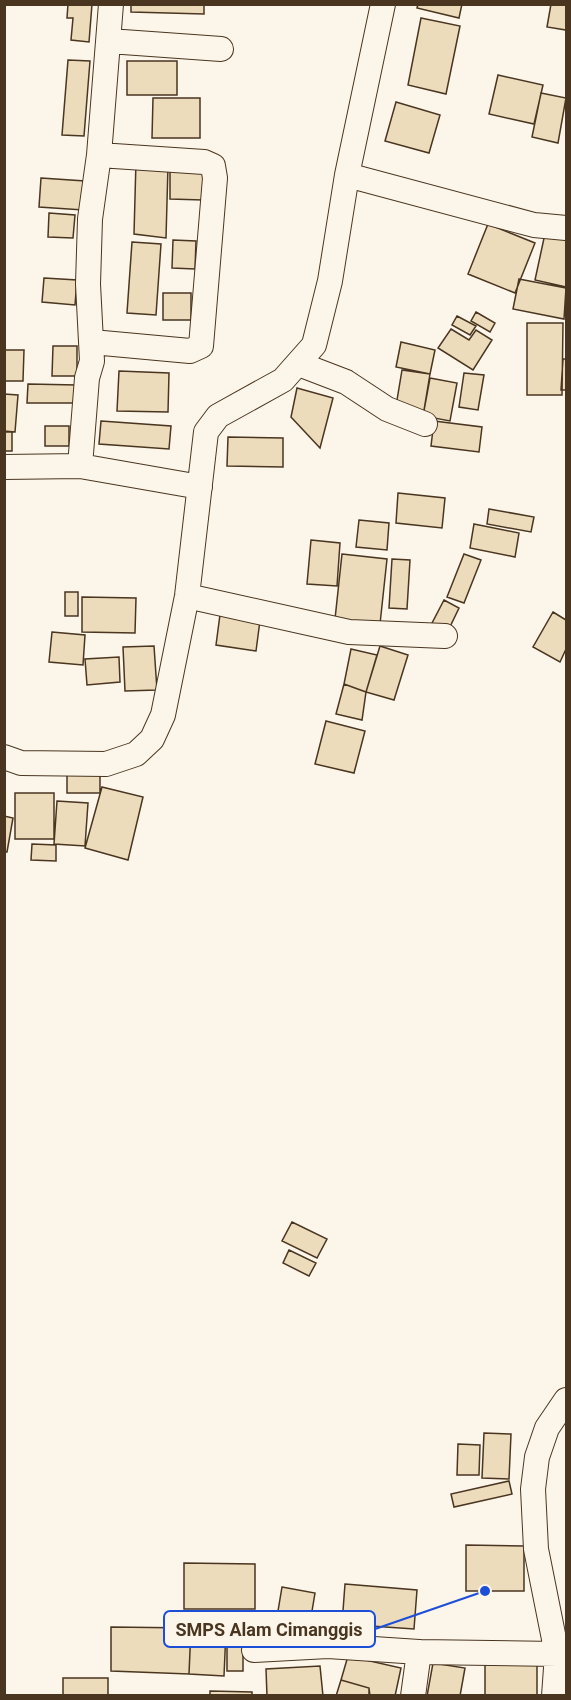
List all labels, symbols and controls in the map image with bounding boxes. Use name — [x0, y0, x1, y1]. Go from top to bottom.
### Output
callout: SMPS Alam Cimanggis — [164, 1611, 375, 1647]
text: SMPS Alam Cimanggis — [176, 1619, 363, 1640]

